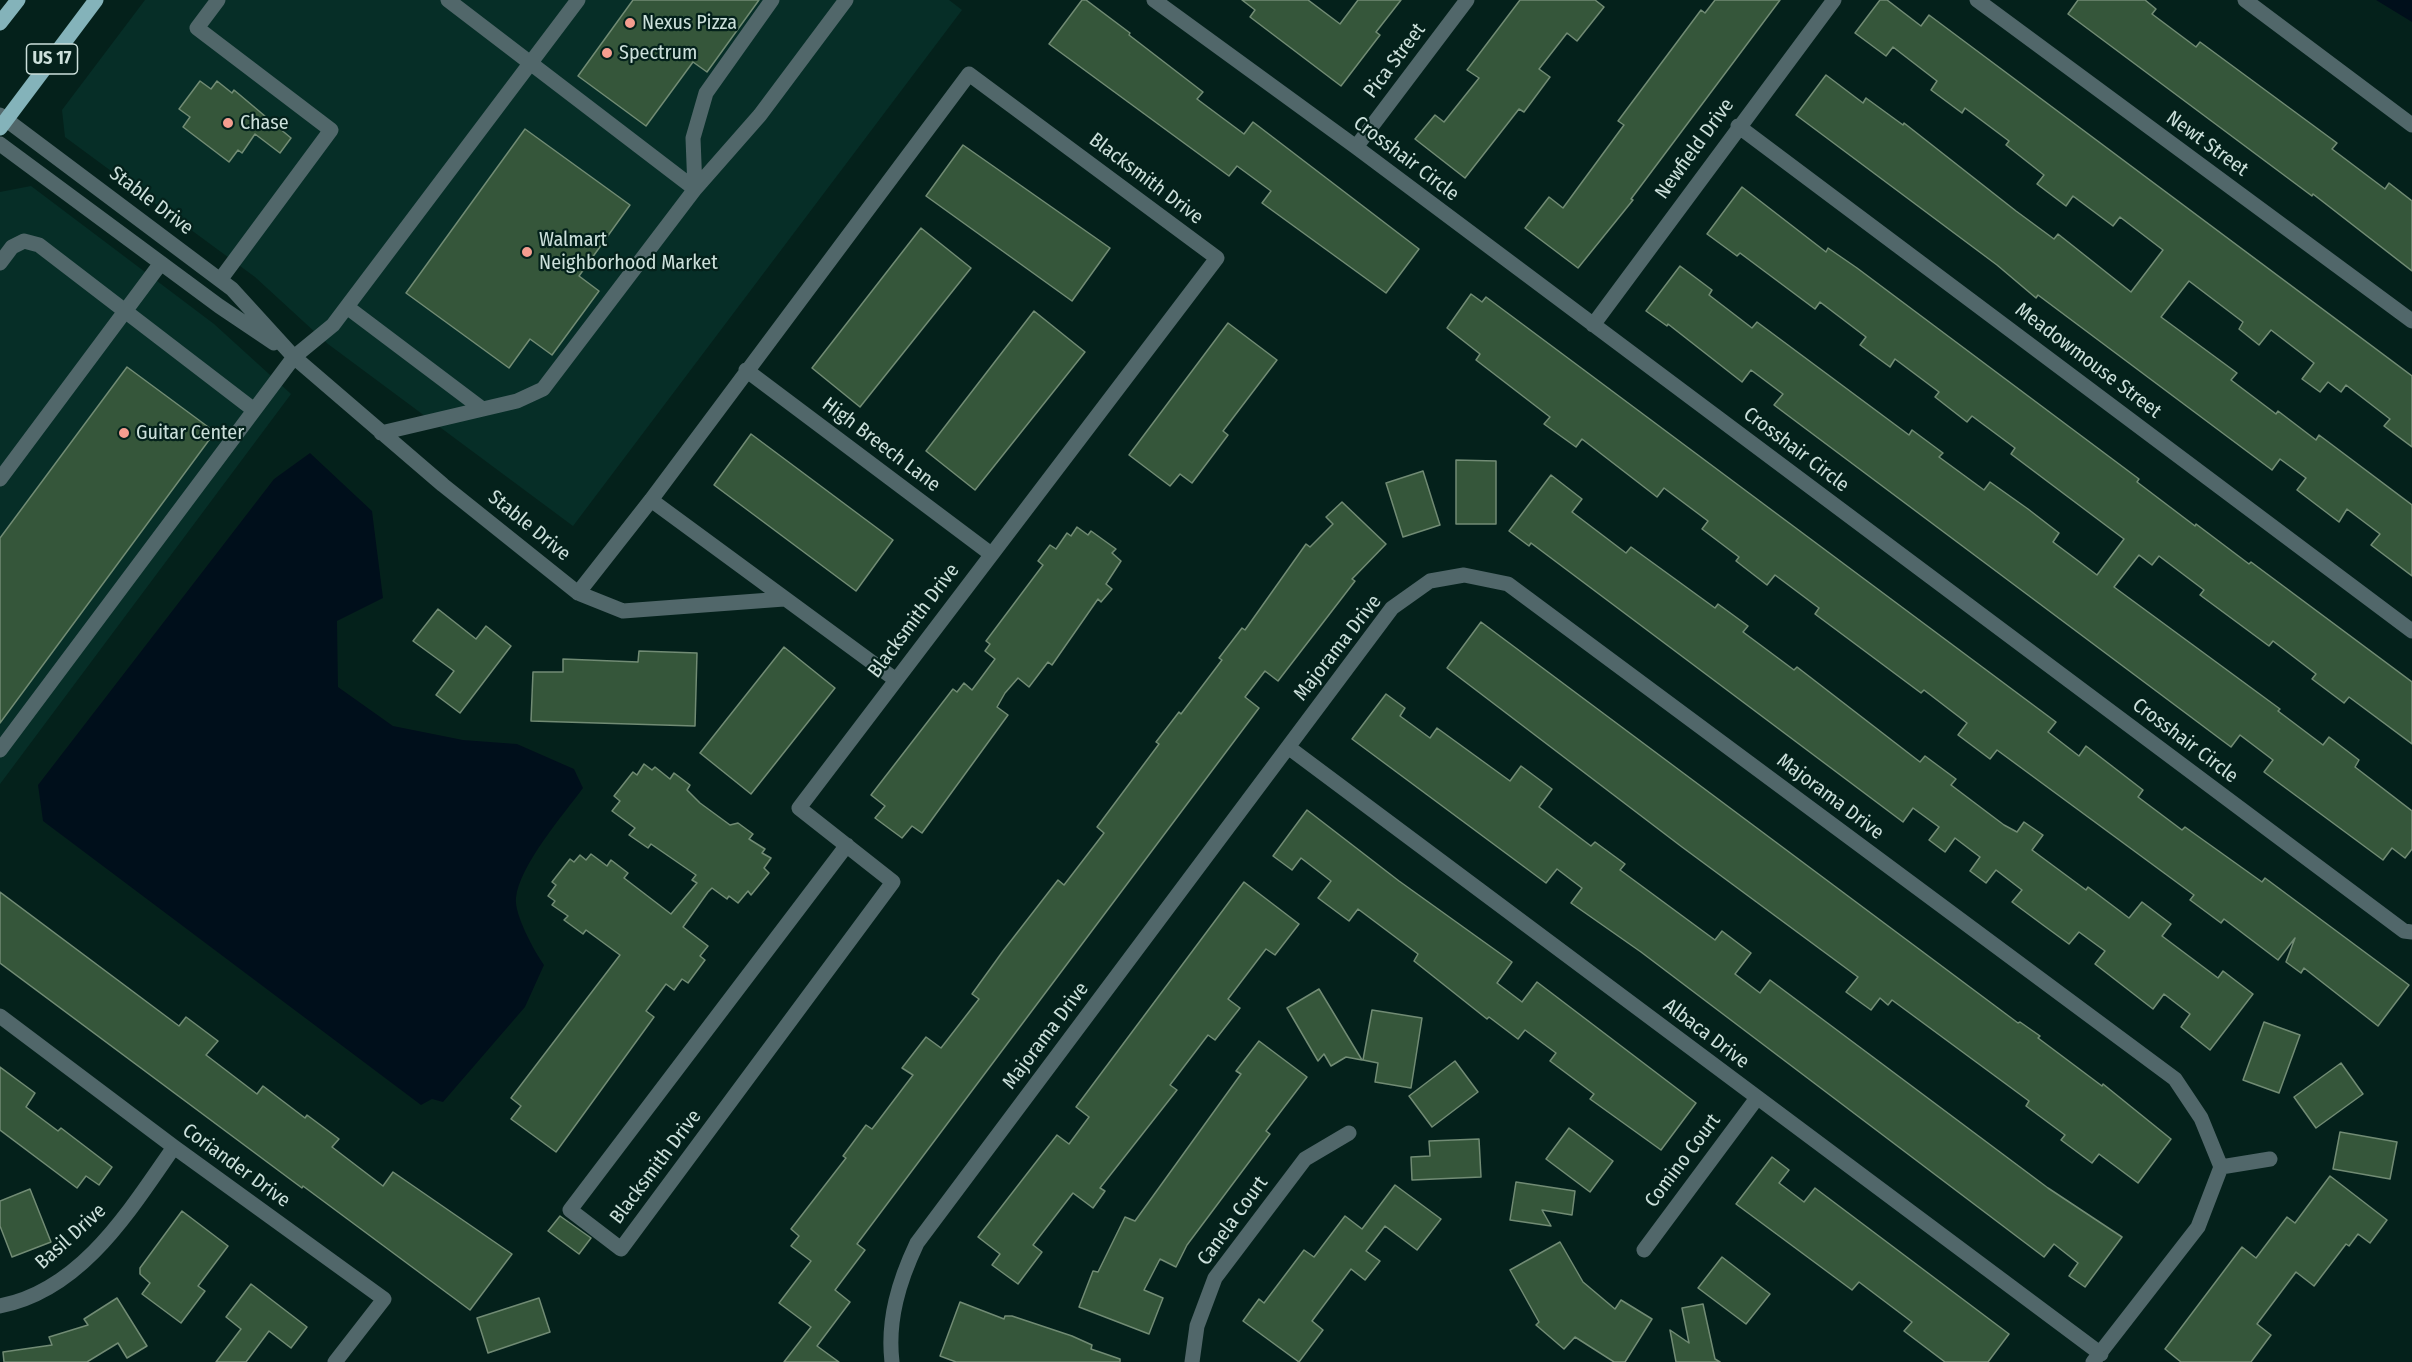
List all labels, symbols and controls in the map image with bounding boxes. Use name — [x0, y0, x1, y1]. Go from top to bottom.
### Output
place label: Nexus Pizza — [642, 11, 737, 35]
marker: Nexus Pizza — [623, 16, 637, 30]
street label: Pica Street — [1359, 19, 1431, 103]
place label: Spectrum — [619, 41, 697, 65]
road number: US 17 — [26, 44, 78, 74]
marker: Spectrum — [600, 46, 614, 60]
street label: Newfield Drive — [1650, 94, 1740, 204]
street label: Newt Street — [2161, 106, 2253, 182]
place label: Chase — [240, 111, 289, 135]
street label: Crosshair Circle — [1348, 112, 1464, 206]
marker: Chase — [221, 116, 235, 130]
street label: Blacksmith Drive — [1084, 128, 1208, 230]
street label: Stable Drive — [104, 162, 198, 240]
place label: Walmart Neighborhood Market — [539, 228, 718, 275]
marker: Walmart Neighborhood Market — [520, 245, 534, 259]
street label: Meadowmouse Street — [2010, 298, 2166, 424]
street label: High Breech Lane — [817, 393, 945, 497]
street label: Crosshair Circle — [1738, 403, 1854, 497]
place label: Guitar Center — [136, 421, 244, 445]
marker: Guitar Center — [117, 426, 131, 440]
street label: Stable Drive — [483, 486, 575, 566]
street label: Blacksmith Drive — [863, 559, 965, 683]
street label: Majorama Drive — [1289, 590, 1387, 706]
street label: Crosshair Circle — [2127, 694, 2243, 788]
street label: Majorama Drive — [1772, 749, 1888, 845]
street label: Majorama Drive — [998, 978, 1094, 1094]
street label: Albaca Drive — [1658, 994, 1754, 1074]
street label: Blacksmith Drive — [605, 1105, 707, 1229]
street label: Comino Court — [1640, 1110, 1726, 1212]
street label: Coriander Drive — [177, 1119, 295, 1213]
street label: Canela Court — [1193, 1172, 1273, 1270]
street label: Basil Drive — [31, 1199, 111, 1275]

